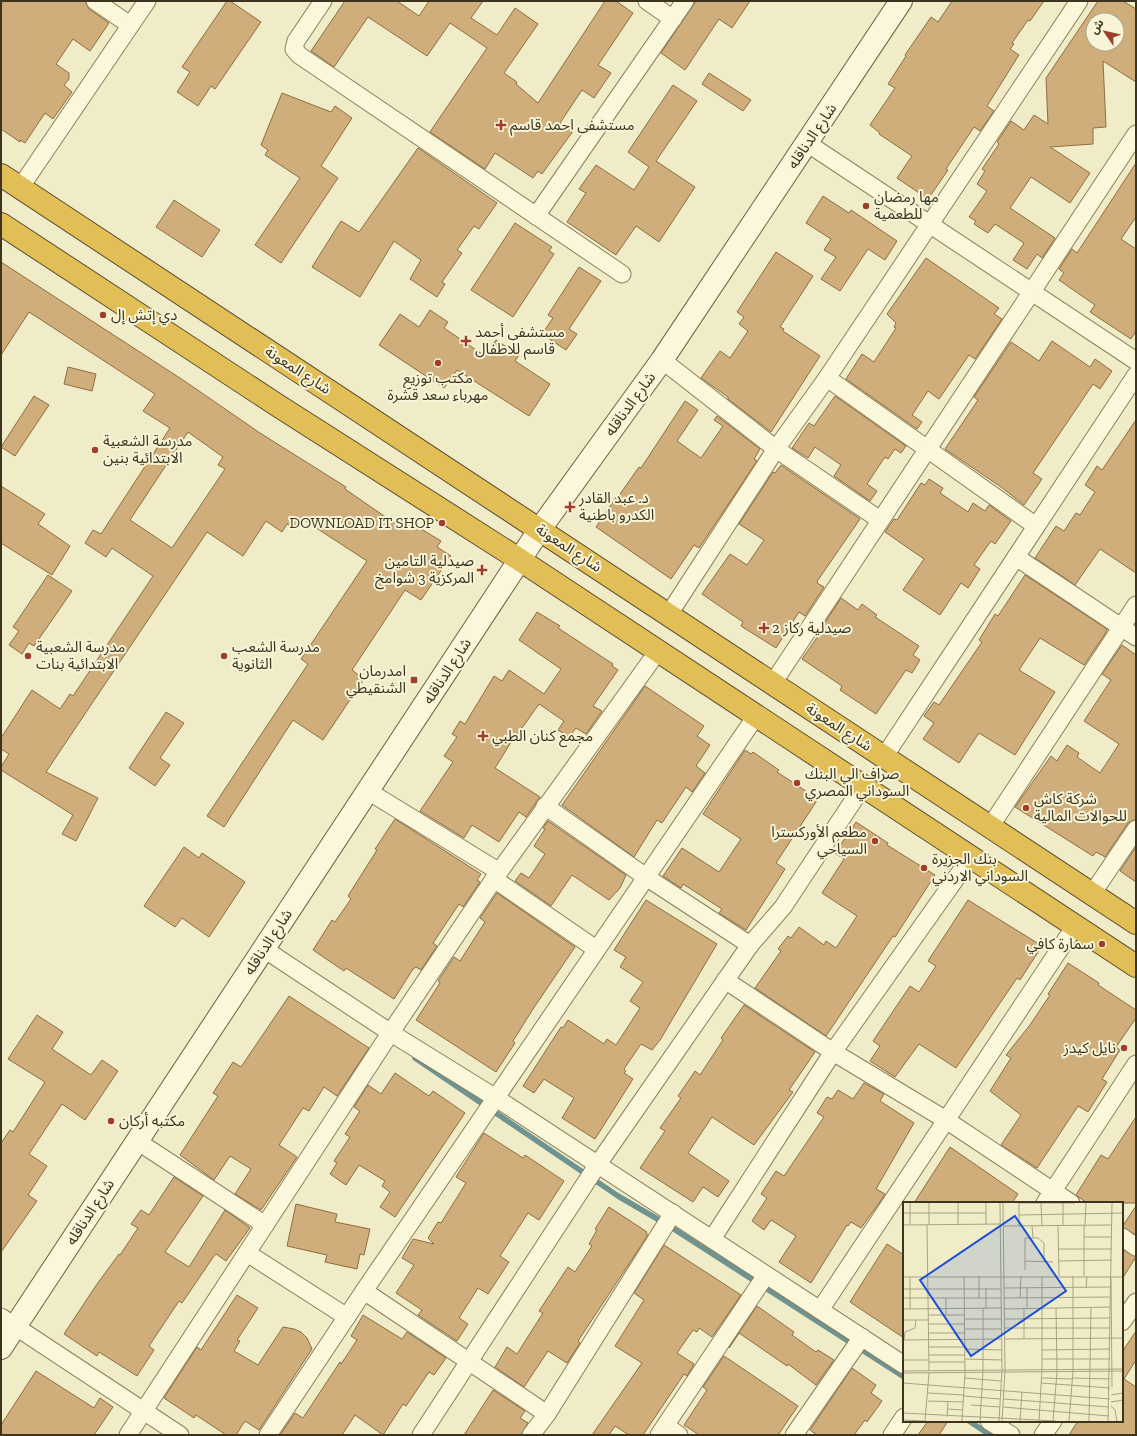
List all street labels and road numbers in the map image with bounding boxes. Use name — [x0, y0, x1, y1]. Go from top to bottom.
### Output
street label: شارع الدناقله — [784, 100, 843, 174]
street label: شارع المعونة — [260, 342, 335, 401]
street label: شارع الدناقله — [601, 368, 662, 441]
street label: شارع المعونة — [531, 520, 606, 579]
street label: شارع الدناقله — [419, 634, 478, 709]
street label: شارع المعونة — [801, 699, 876, 758]
street label: شارع الدناقله — [240, 905, 299, 980]
street label: شارع الدناقله — [62, 1175, 121, 1250]

